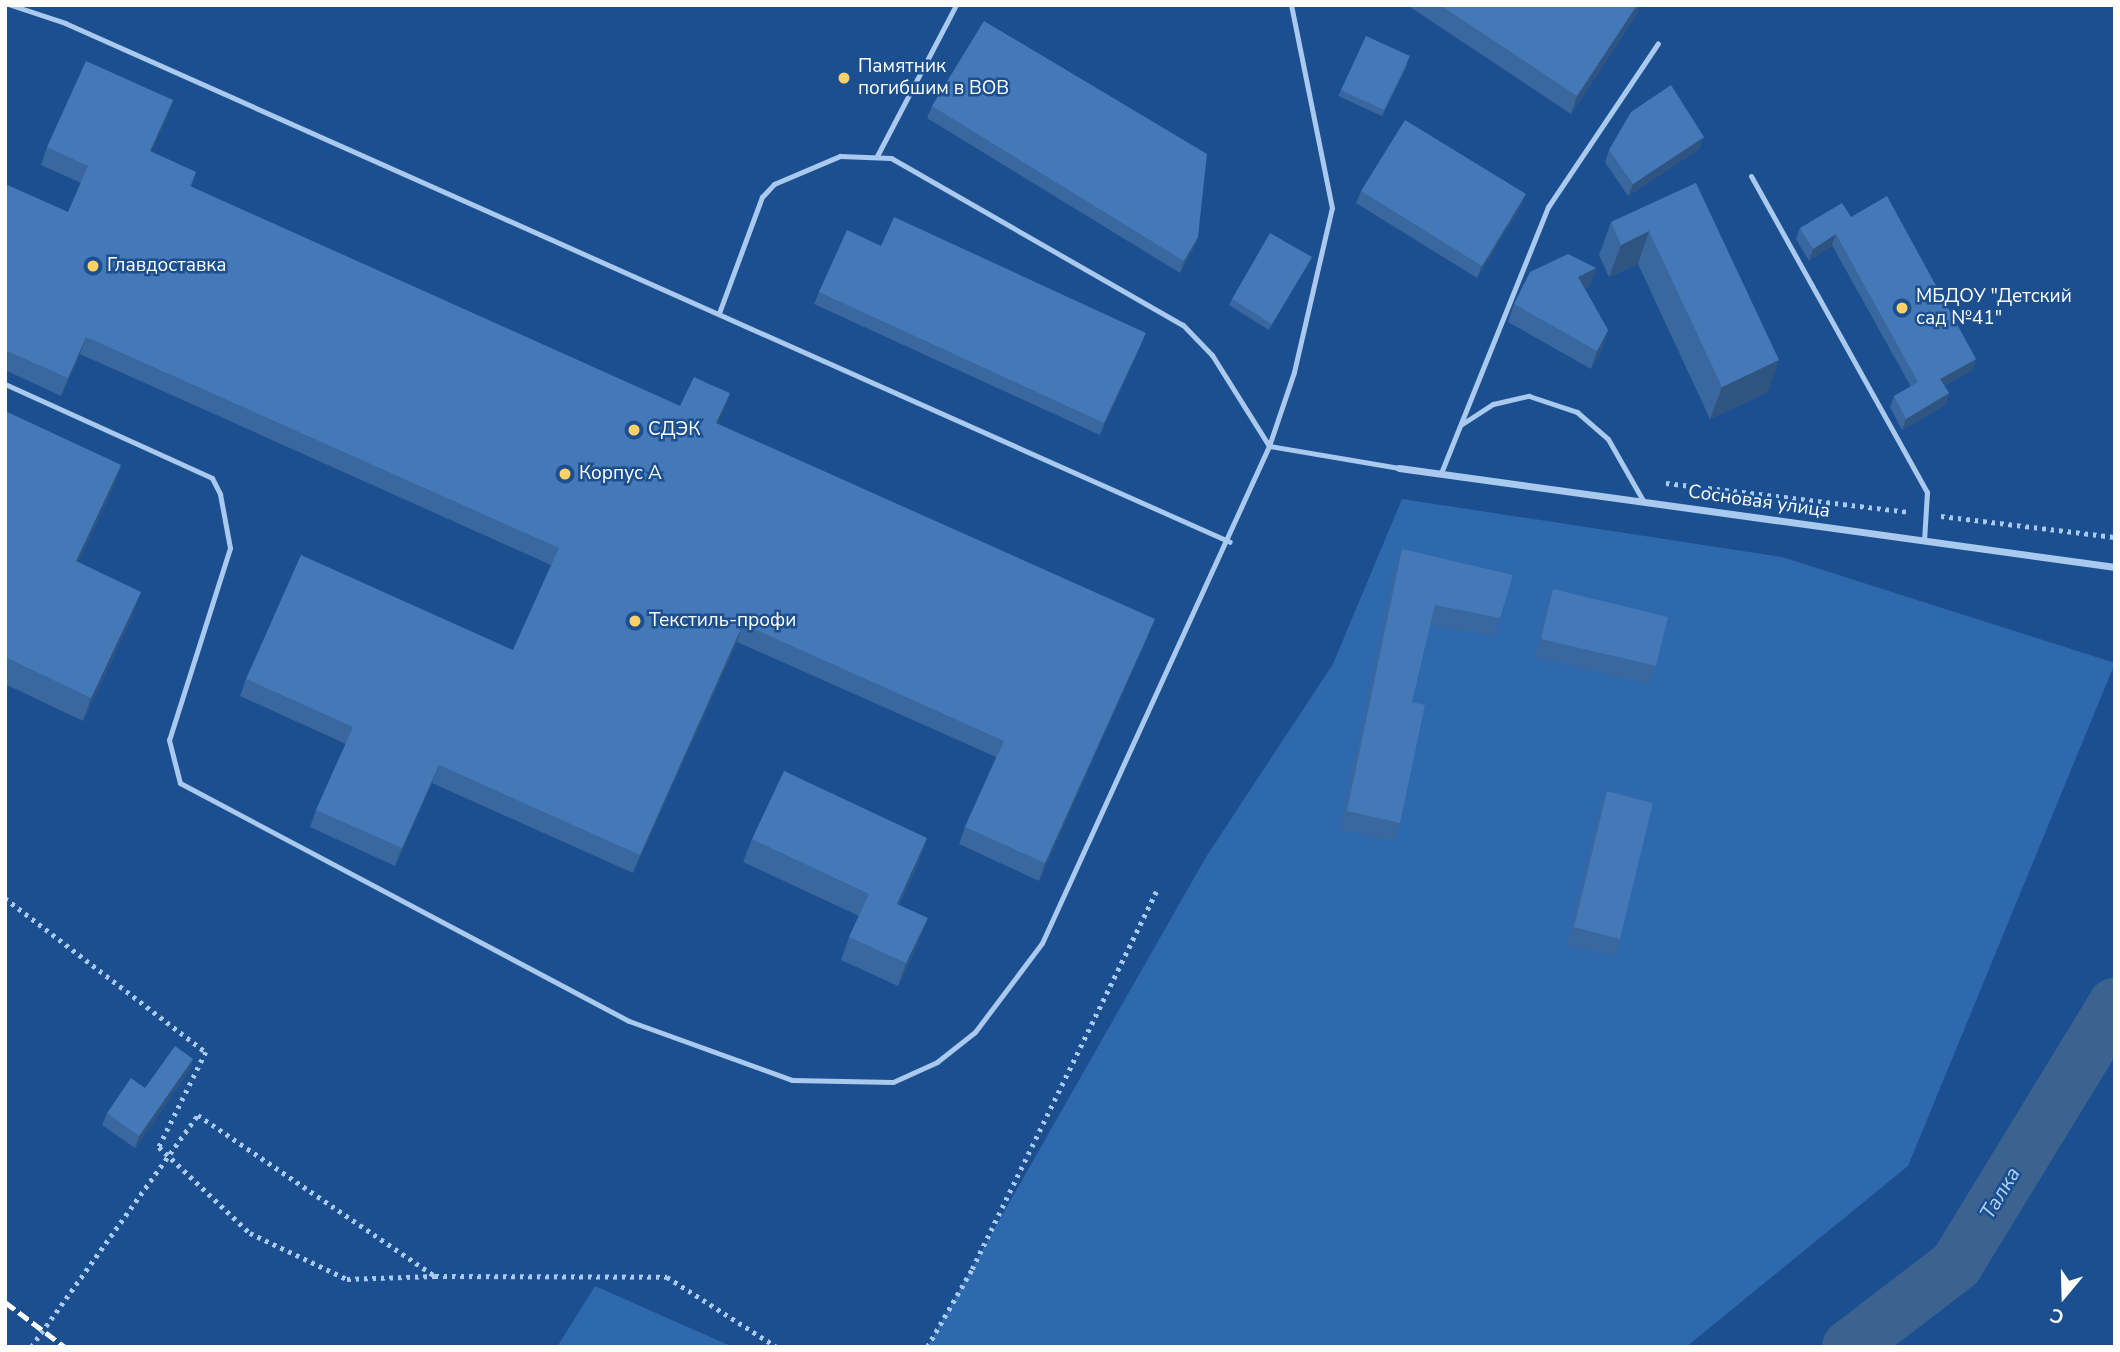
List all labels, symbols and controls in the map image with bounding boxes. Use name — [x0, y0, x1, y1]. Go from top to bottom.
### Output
place label: Памятник погибшим в ВОВ — [858, 56, 1009, 100]
marker: Памятник погибшим в ВОВ — [836, 70, 852, 86]
place label: Главдоставка — [107, 255, 227, 277]
marker: Главдоставка — [85, 258, 101, 274]
place label: МБДОУ "Детский сад №41" — [1916, 286, 2072, 330]
marker: МБДОУ "Детский сад №41" — [1894, 300, 1910, 316]
place label: СДЭК — [648, 419, 701, 441]
marker: СДЭК — [626, 422, 642, 438]
place label: Корпус А — [579, 463, 662, 485]
marker: Корпус А — [557, 466, 573, 482]
street label: Сосновая улица — [1687, 481, 1831, 523]
place label: Текстиль-профи — [649, 610, 796, 632]
marker: Текстиль-профи — [627, 613, 643, 629]
water label: Талка — [1975, 1162, 2025, 1224]
north arrow — [2029, 1261, 2099, 1331]
text: С — [2047, 1301, 2067, 1330]

